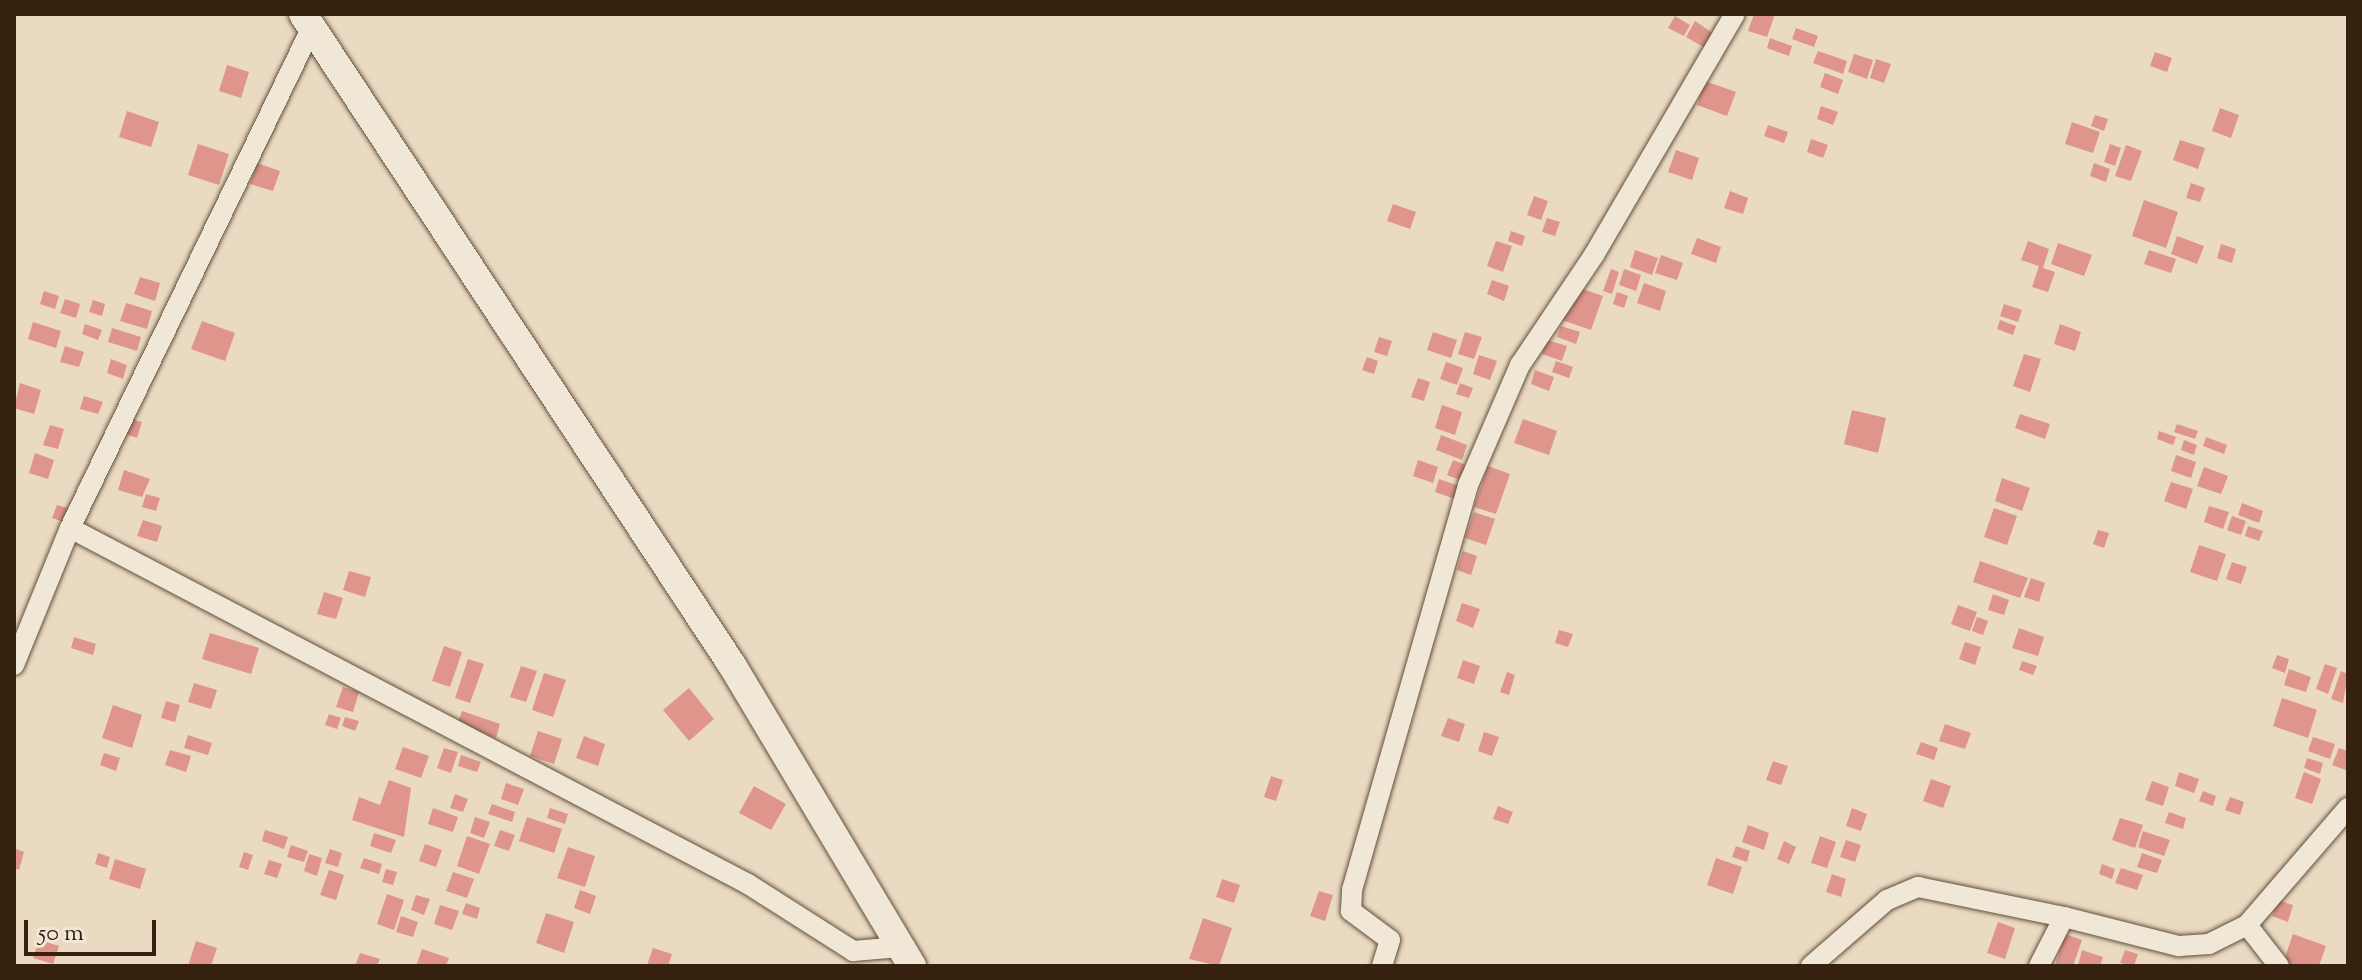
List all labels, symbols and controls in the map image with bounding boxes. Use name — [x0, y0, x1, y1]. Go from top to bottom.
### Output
scale bar — [28, 904, 160, 954]
text: 50 m — [38, 917, 84, 951]

